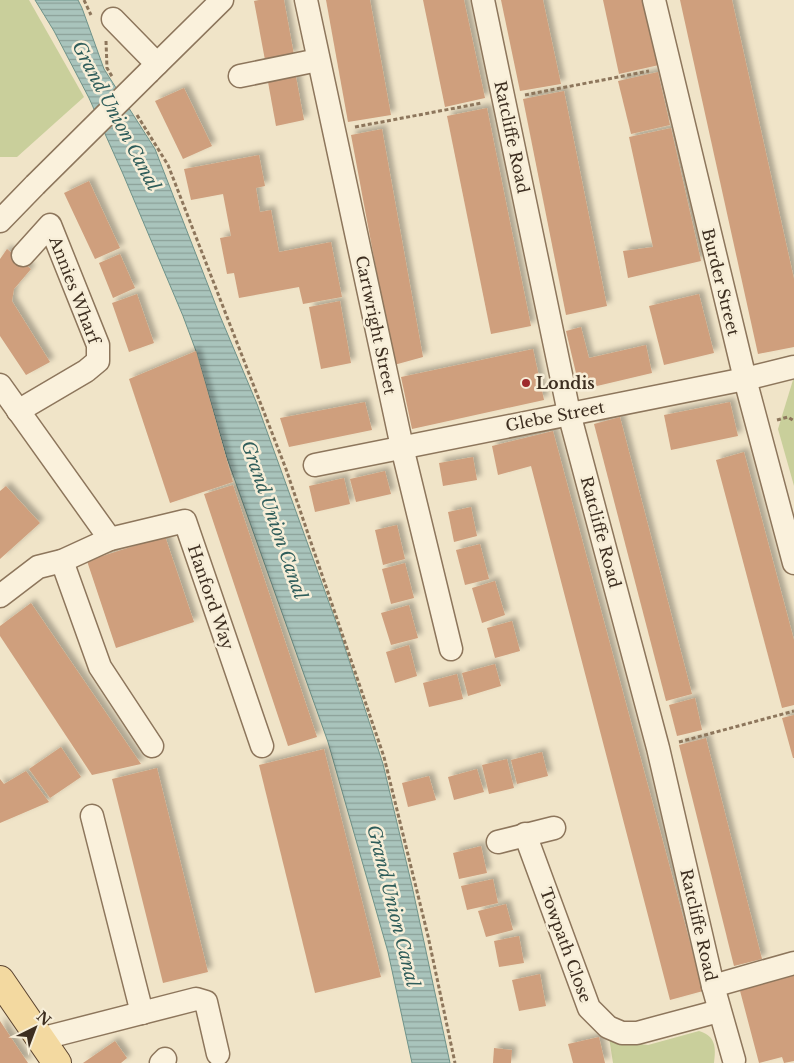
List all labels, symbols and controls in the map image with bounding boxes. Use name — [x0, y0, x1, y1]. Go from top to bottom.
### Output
water label: Grand Union Canal — [67, 37, 165, 195]
street label: Ratcliffe Road — [490, 79, 534, 195]
street label: Burder Street — [698, 226, 744, 338]
street label: Annies Wharf — [45, 233, 106, 349]
street label: Cartwright Street — [352, 254, 400, 396]
place label: Londis — [536, 373, 595, 393]
marker: Londis — [520, 377, 532, 389]
street label: Glebe Street — [504, 397, 606, 435]
water label: Grand Union Canal — [237, 438, 312, 603]
street label: Ratcliffe Road — [577, 474, 626, 590]
street label: Hanford Way — [184, 542, 239, 653]
water label: Grand Union Canal — [362, 823, 424, 990]
street label: Ratcliffe Road — [676, 867, 722, 983]
street label: Towpath Close — [536, 885, 596, 1005]
north arrow — [10, 1003, 60, 1053]
text: N — [33, 1007, 55, 1029]

